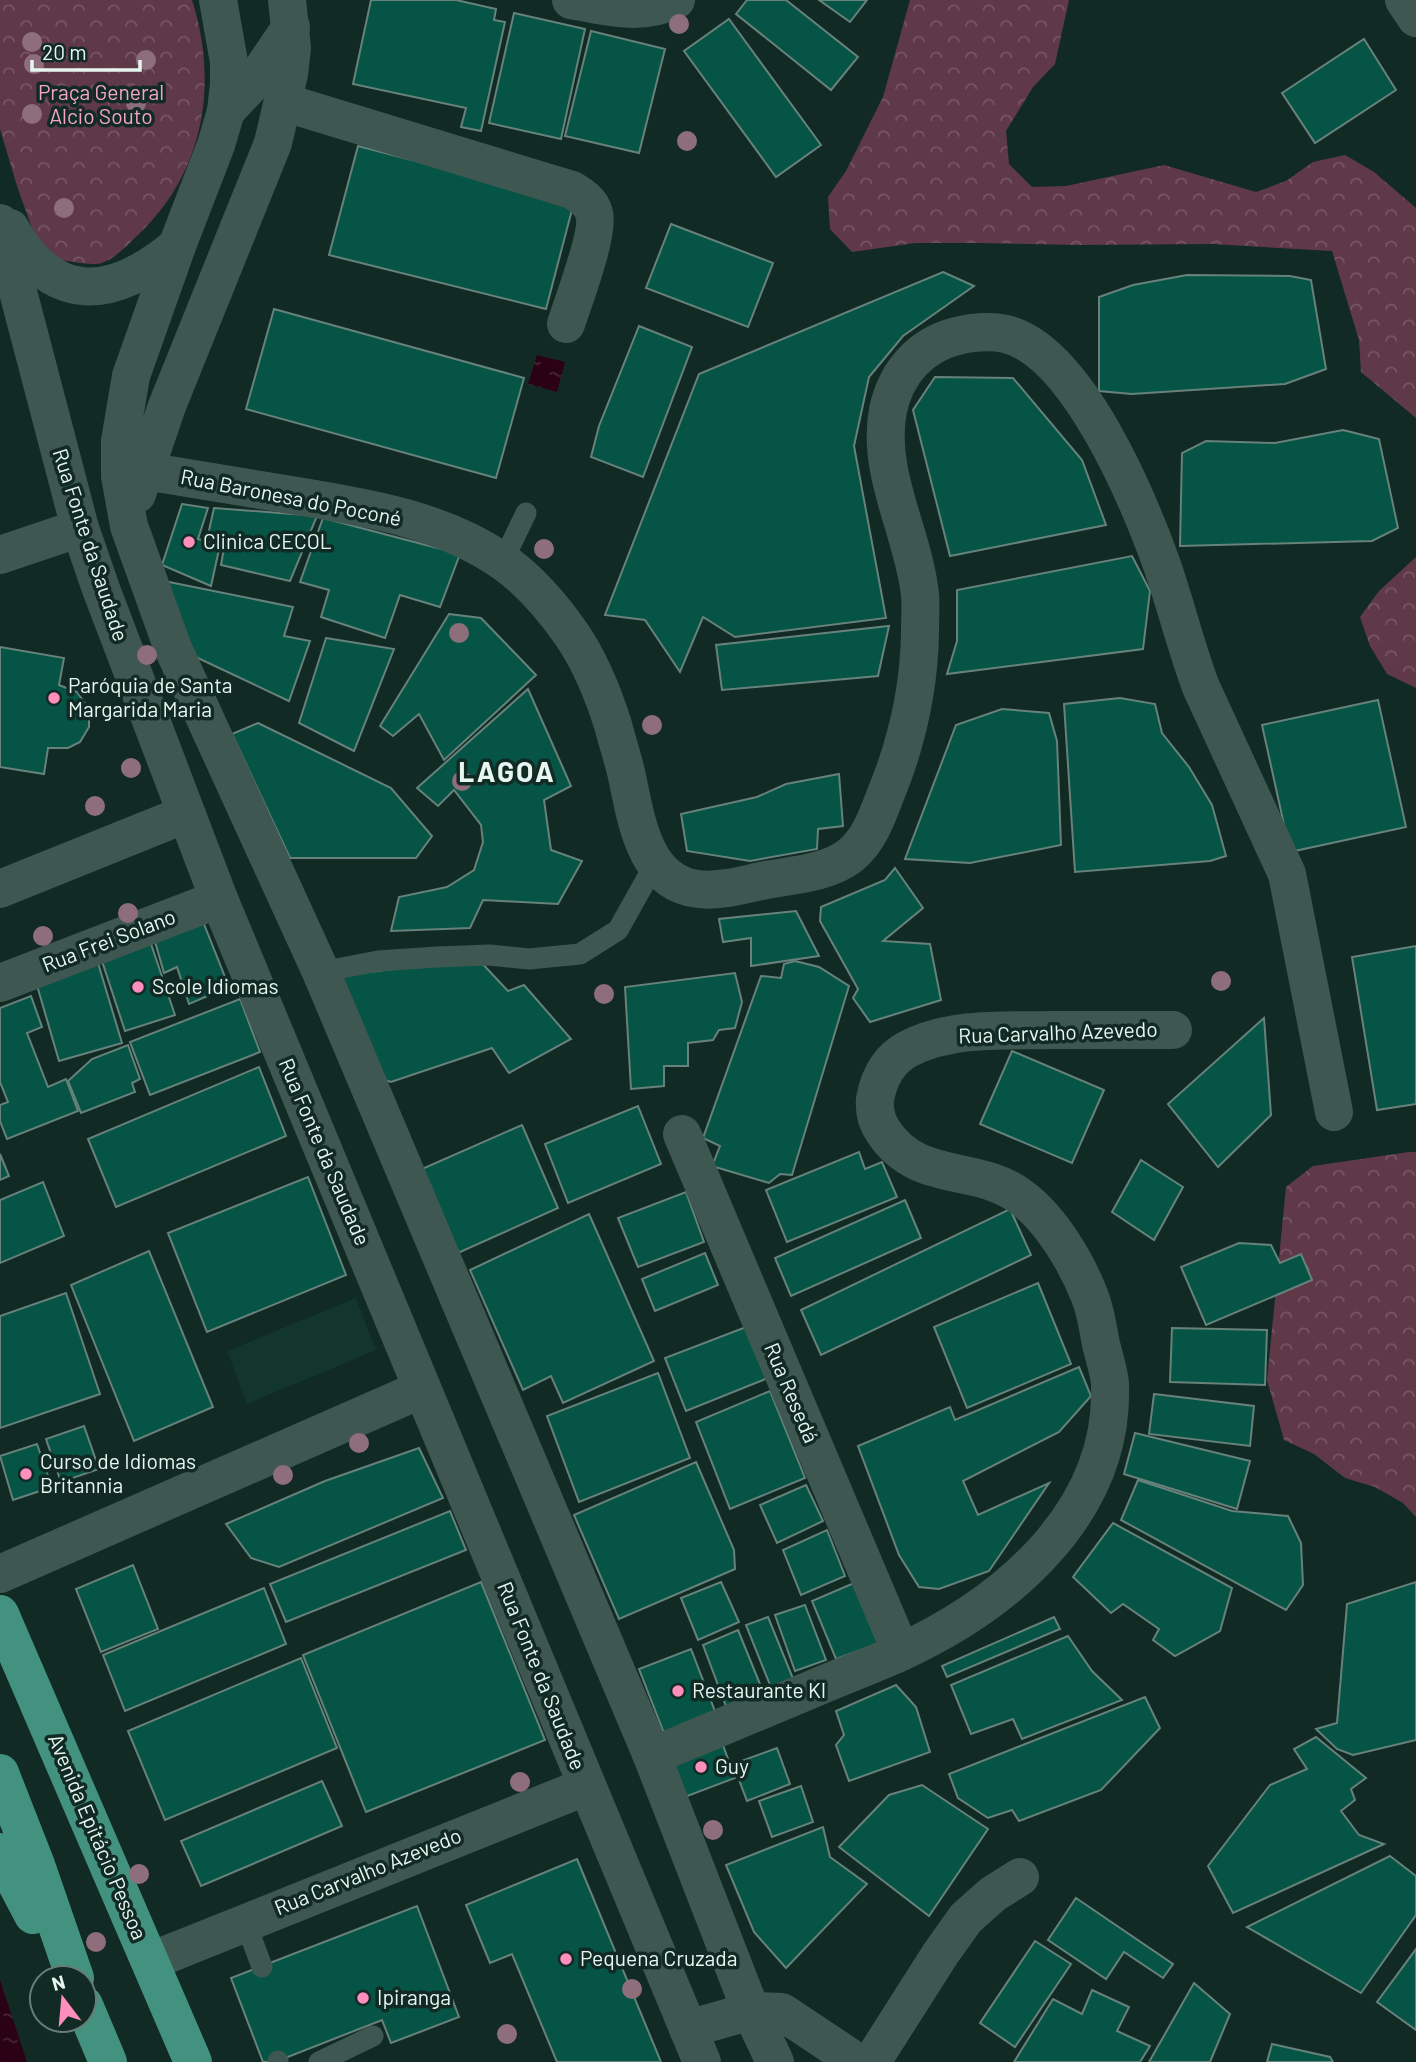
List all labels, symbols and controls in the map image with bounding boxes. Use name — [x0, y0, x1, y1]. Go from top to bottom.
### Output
scale bar — [32, 28, 140, 72]
text: 20 m — [42, 39, 87, 64]
park label: Praça General Alcio Souto — [38, 79, 164, 128]
street label: Rua Fonte da Saudade — [48, 445, 134, 644]
street label: Rua Baronesa do Poconé — [179, 463, 404, 530]
place label: Clinica CECOL — [203, 528, 332, 553]
marker: Clinica CECOL — [181, 534, 197, 550]
place label: Paróquia de Santa Margarida Maria — [68, 672, 233, 721]
marker: Paróquia de Santa Margarida Maria — [46, 690, 62, 706]
district label: LAGOA — [458, 754, 556, 788]
street label: Rua Frei Solano — [38, 903, 179, 977]
place label: Scole Idiomas — [152, 973, 279, 998]
marker: Scole Idiomas — [130, 979, 146, 995]
street label: Rua Carvalho Azevedo — [958, 1016, 1158, 1047]
street label: Rua Fonte da Saudade — [275, 1054, 376, 1249]
street label: Rua Resedá — [760, 1339, 825, 1446]
place label: Curso de Idiomas Britannia — [40, 1448, 196, 1497]
marker: Curso de Idiomas Britannia — [18, 1466, 34, 1482]
street label: Rua Fonte da Saudade — [493, 1578, 592, 1773]
place label: Restaurante KI — [692, 1677, 826, 1702]
marker: Restaurante KI — [670, 1683, 686, 1699]
street label: Avenida Epitácio Pessoa — [44, 1730, 153, 1943]
place label: Guy — [715, 1753, 749, 1778]
marker: Guy — [693, 1759, 709, 1775]
street label: Rua Carvalho Azevedo — [270, 1822, 465, 1920]
place label: Pequena Cruzada — [580, 1945, 737, 1970]
marker: Pequena Cruzada — [558, 1951, 574, 1967]
north arrow — [28, 1964, 98, 2034]
text: N — [49, 1969, 67, 1995]
place label: Ipiranga — [377, 1984, 451, 2009]
marker: Ipiranga — [355, 1990, 371, 2006]

